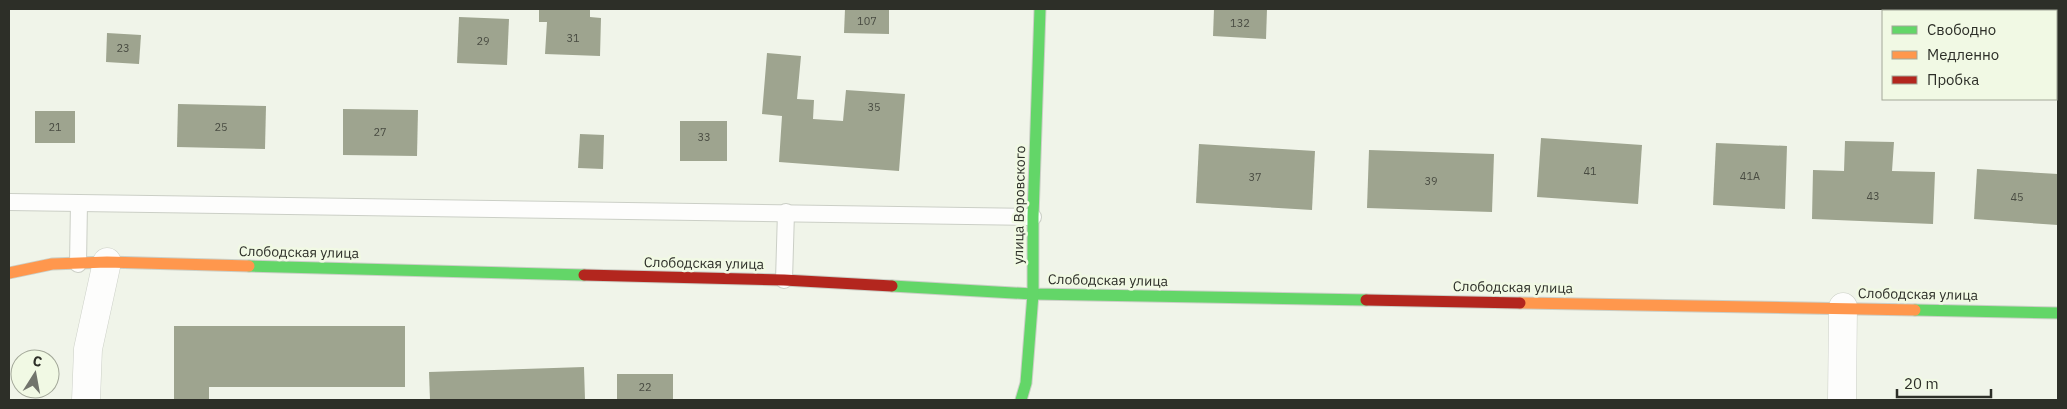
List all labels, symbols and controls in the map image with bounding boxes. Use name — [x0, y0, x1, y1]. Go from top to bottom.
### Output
legend — [1882, 10, 2057, 100]
house number: 107 — [857, 14, 877, 28]
house number: 132 — [1230, 16, 1250, 30]
text: Свободно — [1927, 20, 1996, 39]
house number: 31 — [566, 31, 580, 45]
house number: 29 — [476, 34, 490, 48]
house number: 23 — [116, 41, 130, 55]
text: Медленно — [1927, 45, 1999, 64]
text: Пробка — [1927, 70, 1979, 89]
house number: 35 — [867, 100, 881, 114]
house number: 21 — [48, 120, 62, 134]
house number: 25 — [214, 120, 228, 134]
house number: 27 — [373, 125, 387, 139]
house number: 33 — [697, 130, 711, 144]
street label: улица Воровского — [1009, 145, 1029, 265]
house number: 41 — [1583, 164, 1597, 178]
house number: 41А — [1740, 169, 1760, 183]
house number: 37 — [1248, 170, 1262, 184]
house number: 39 — [1424, 174, 1438, 188]
house number: 43 — [1866, 189, 1880, 203]
house number: 45 — [2010, 190, 2024, 204]
street label: Слободская улица — [239, 242, 360, 262]
street label: Слободская улица — [644, 253, 765, 273]
street label: Слободская улица — [1048, 270, 1169, 290]
street label: Слободская улица — [1453, 277, 1574, 297]
street label: Слободская улица — [1858, 284, 1979, 304]
north arrow — [10, 349, 60, 399]
text: С — [31, 352, 44, 371]
scale bar — [1897, 366, 1991, 398]
text: 20 m — [1904, 374, 1939, 393]
house number: 22 — [638, 380, 652, 394]

